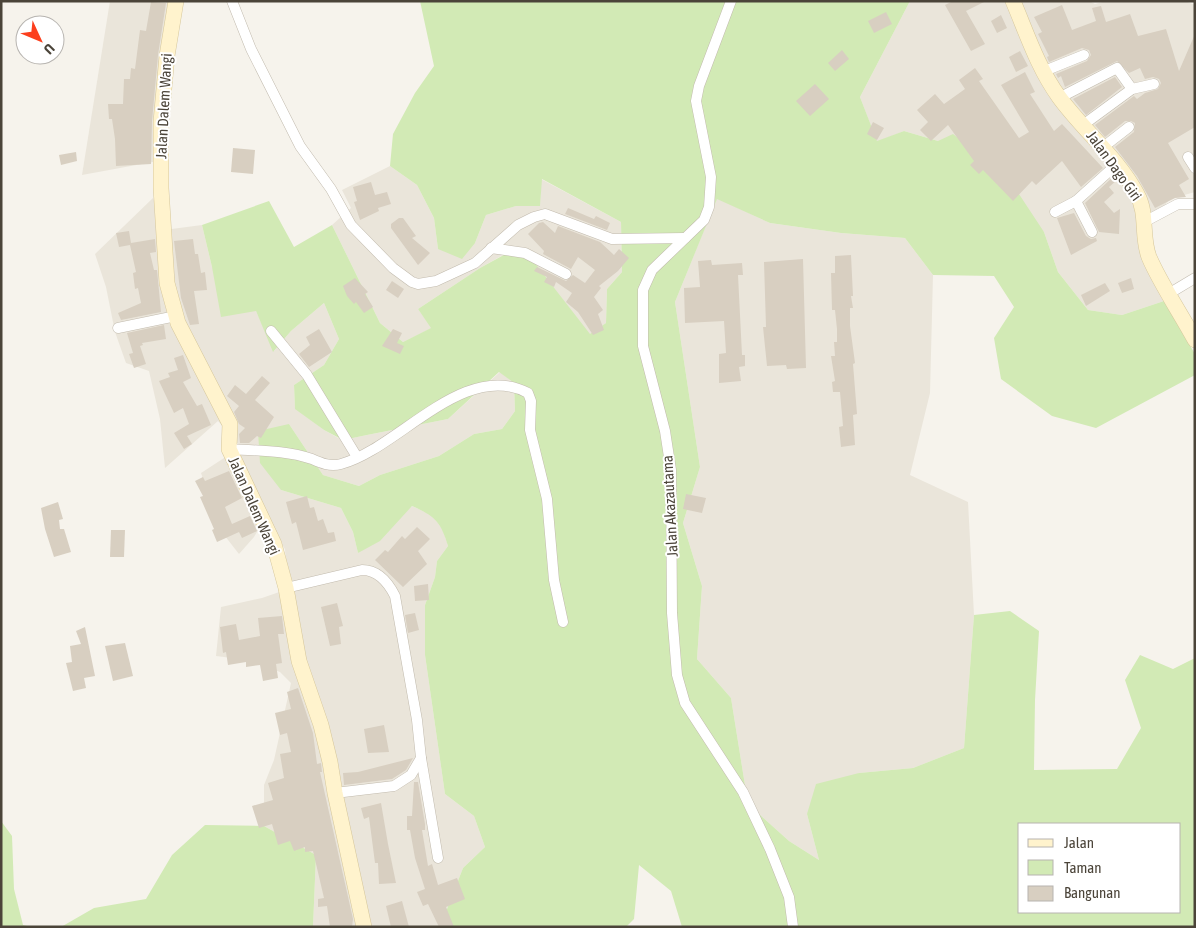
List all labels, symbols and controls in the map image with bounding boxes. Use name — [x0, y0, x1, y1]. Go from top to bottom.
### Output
north arrow — [15, 15, 65, 65]
text: U — [41, 41, 58, 58]
street label: Jalan Dalem Wangi — [152, 53, 175, 159]
street label: Jalan Dago Giri — [1083, 128, 1145, 204]
street label: Jalan Dalem Wangi — [225, 454, 284, 557]
street label: Jalan Akazautama — [658, 455, 681, 557]
legend — [1018, 823, 1181, 913]
text: Jalan — [1064, 834, 1094, 851]
text: Taman — [1064, 859, 1102, 876]
text: Bangunan — [1064, 884, 1121, 901]

